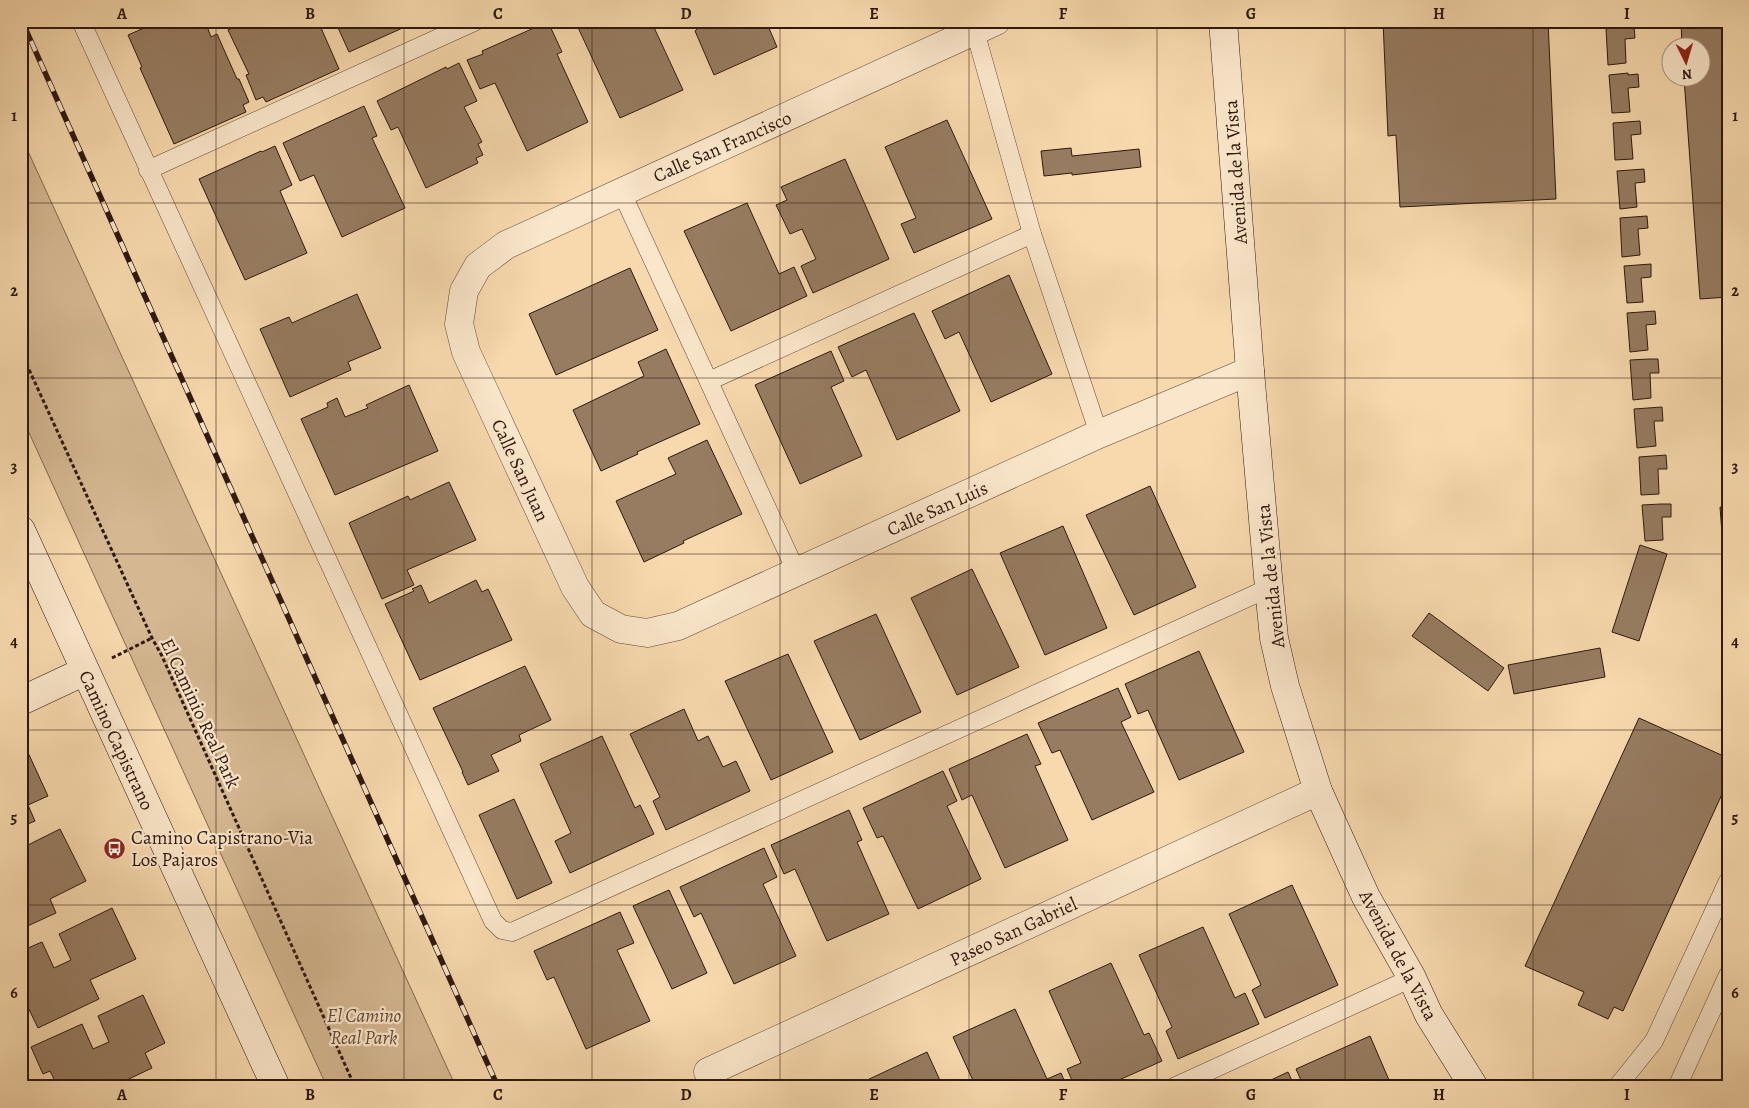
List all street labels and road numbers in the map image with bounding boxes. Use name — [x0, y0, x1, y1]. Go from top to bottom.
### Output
street label: Avenida de la Vista — [1218, 99, 1254, 246]
street label: Calle San Francisco — [649, 105, 796, 189]
street label: Calle San Juan — [485, 415, 555, 526]
street label: Calle San Luis — [883, 475, 992, 543]
street label: Avenida de la Vista — [1250, 502, 1292, 650]
street label: El Caminio Real Park — [154, 634, 247, 793]
street label: Camino Capistrano — [72, 666, 160, 815]
street label: Avenida de la Vista — [1352, 885, 1444, 1026]
street label: Paseo San Gabriel — [945, 891, 1082, 973]

